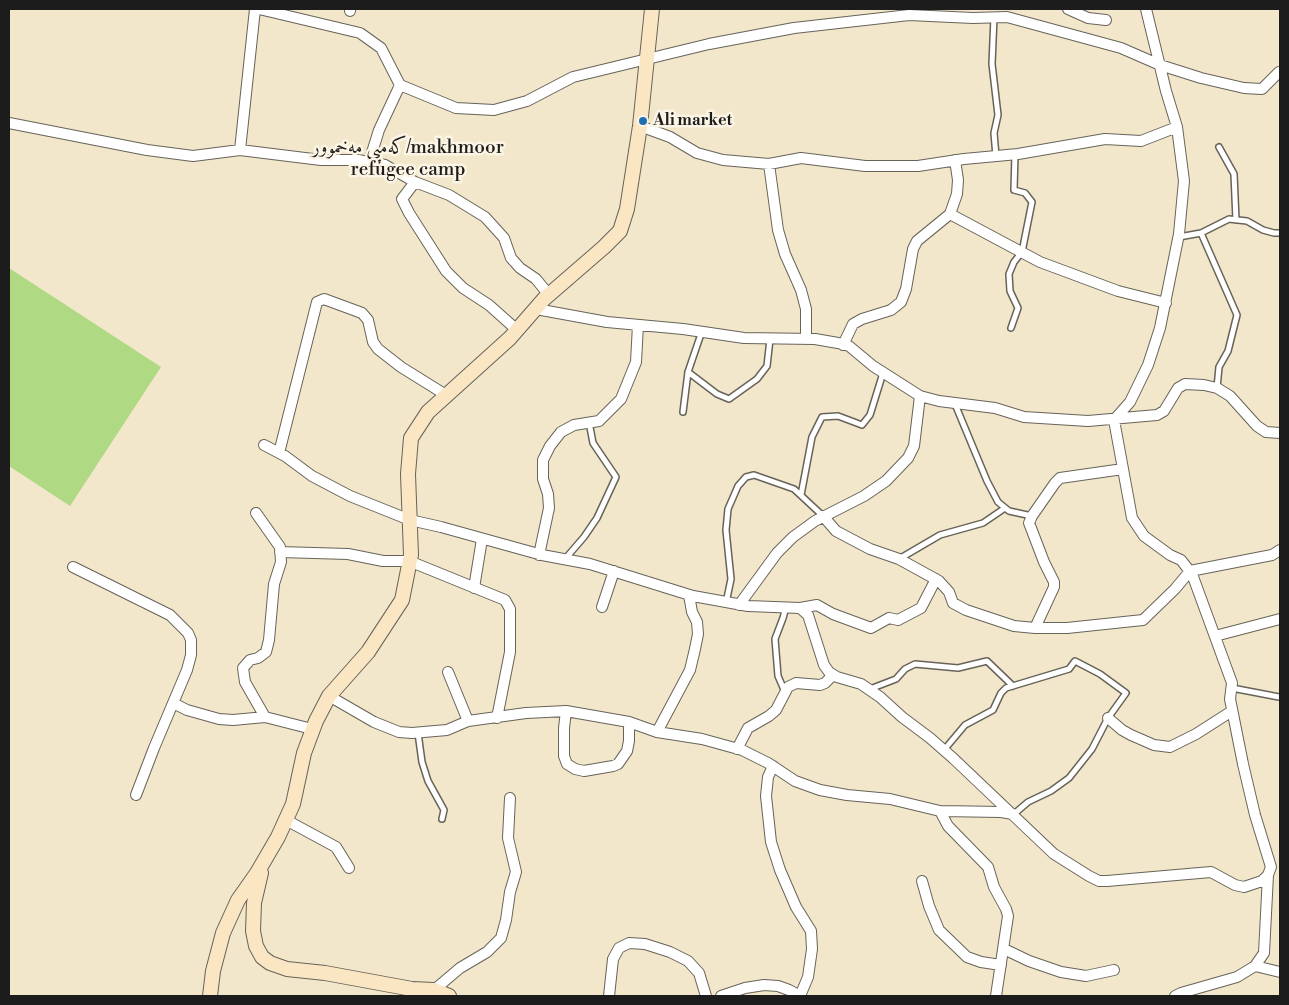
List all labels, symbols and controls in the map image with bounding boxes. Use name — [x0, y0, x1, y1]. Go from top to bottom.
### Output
place label: Ali market — [653, 111, 732, 131]
marker: Ali market — [637, 115, 649, 127]
district label: کەمپی مەخموور/makhmoor refugee camp — [312, 137, 504, 181]

